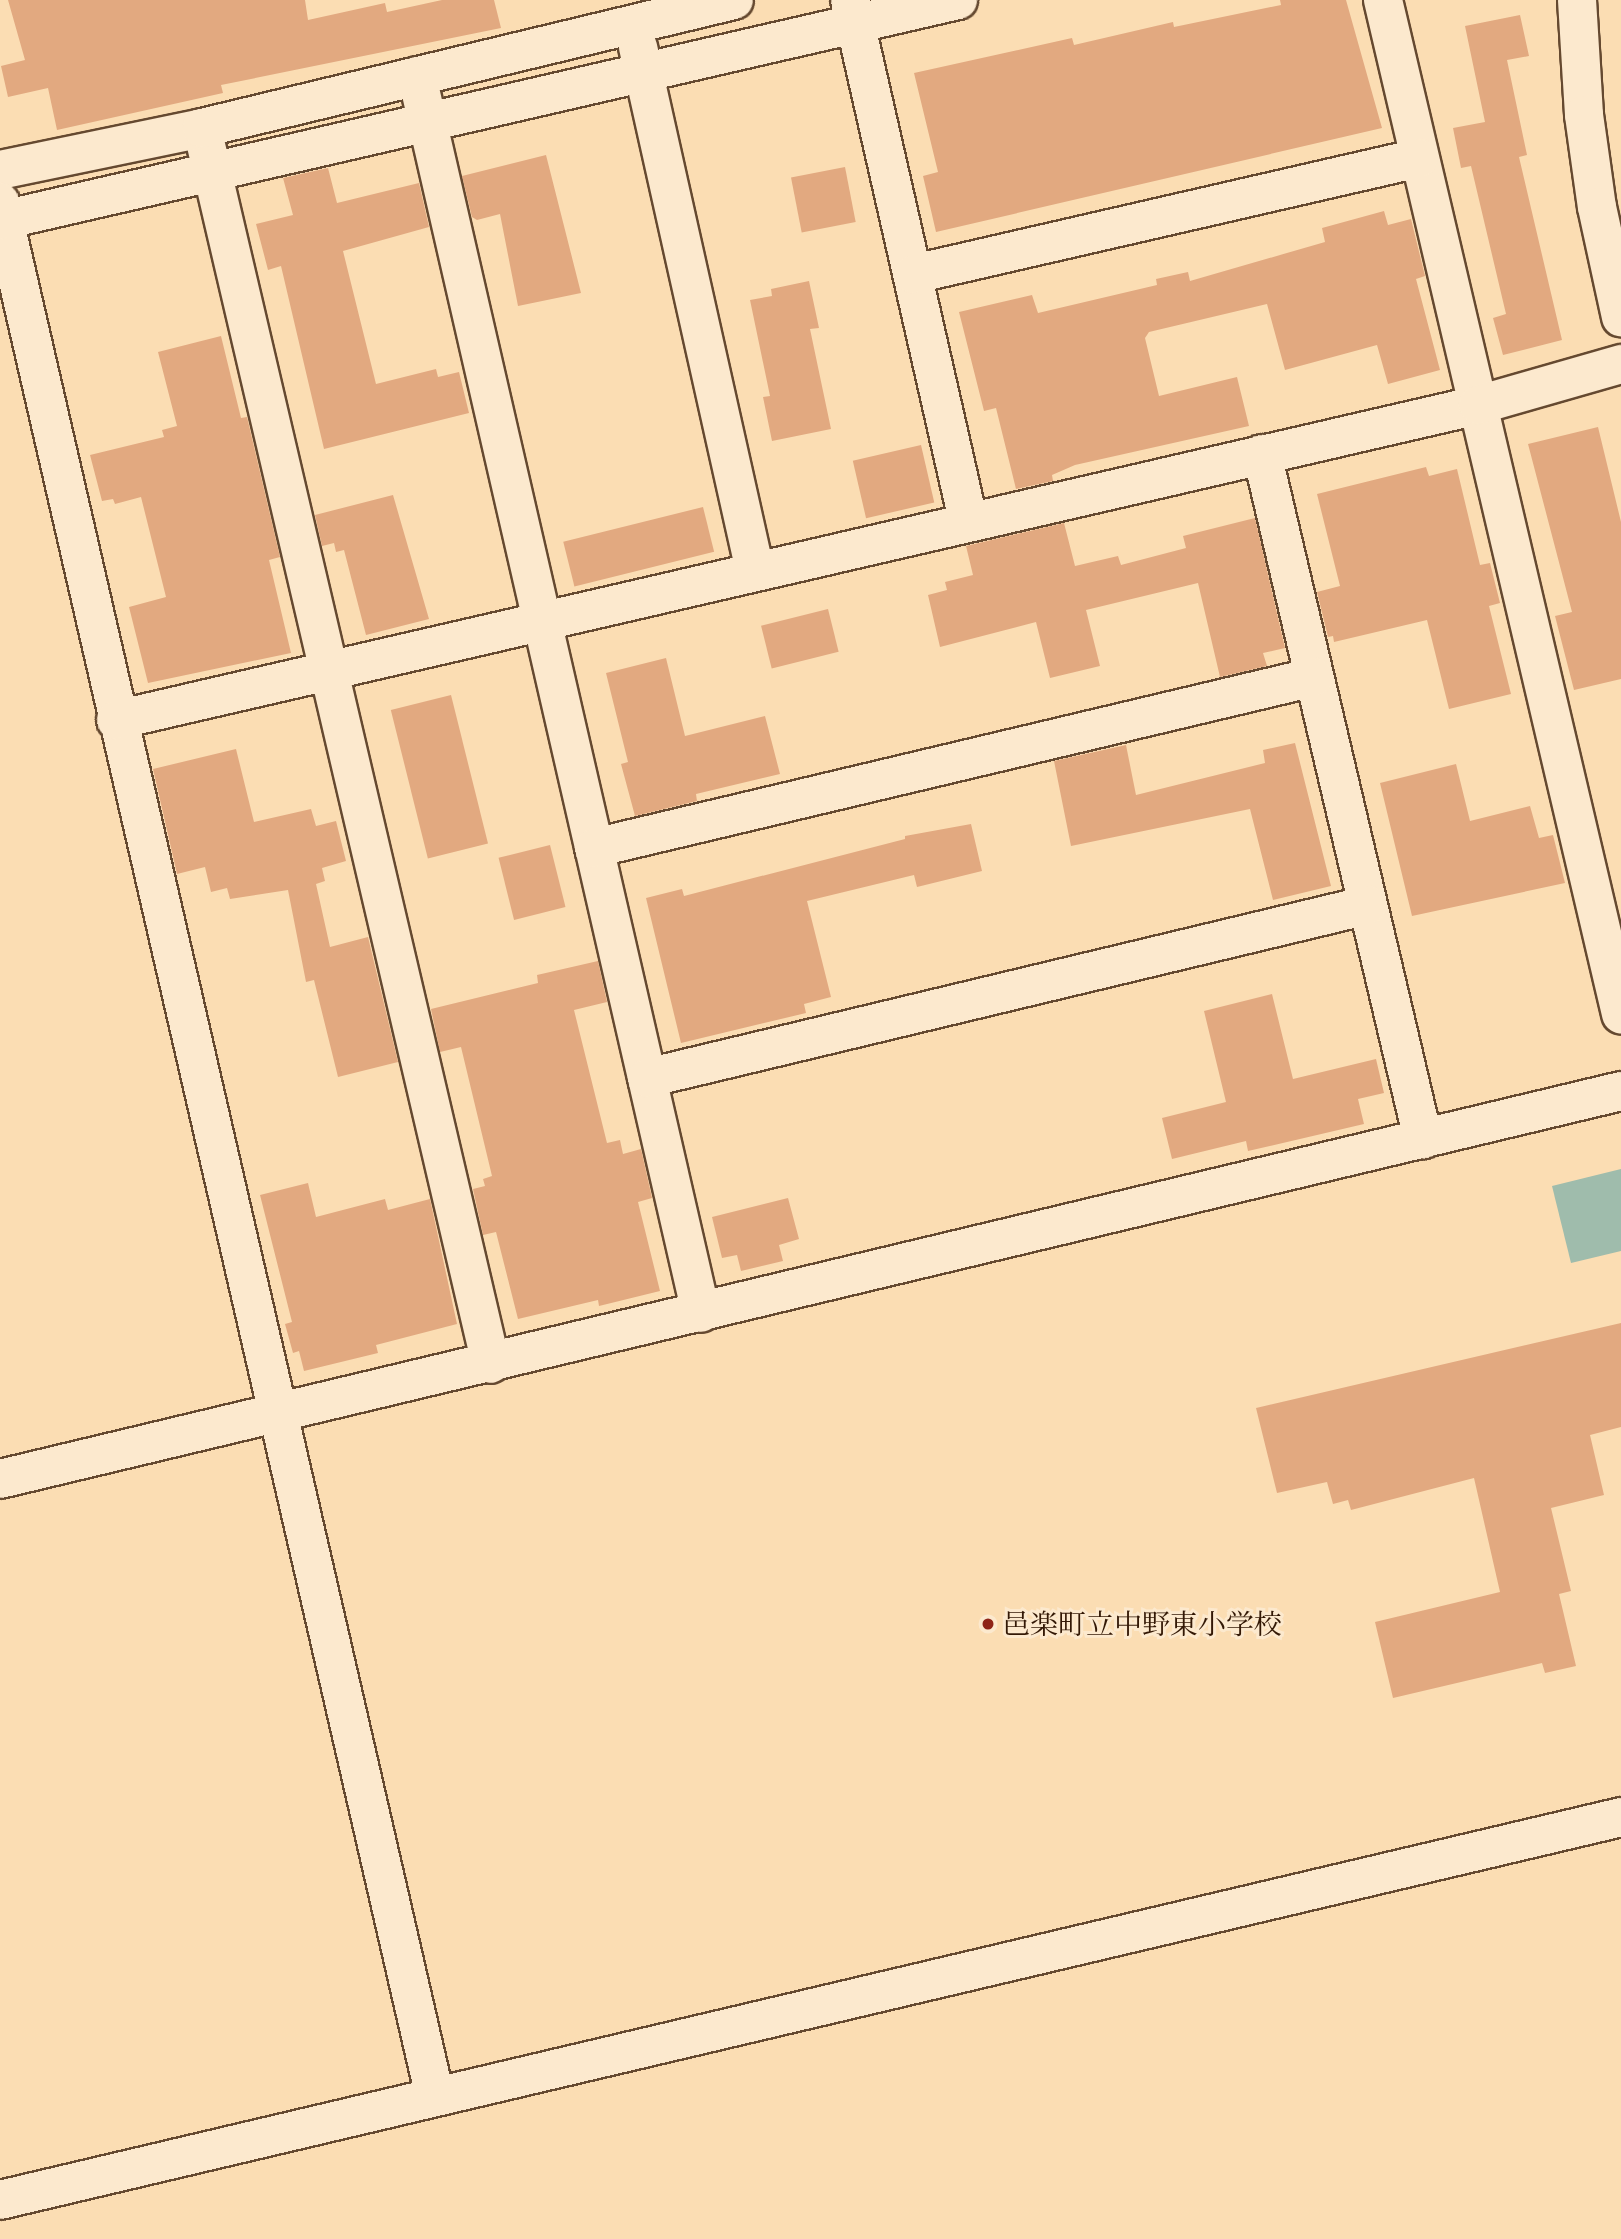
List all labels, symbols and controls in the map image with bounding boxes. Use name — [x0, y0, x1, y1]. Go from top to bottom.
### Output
place label: 邑楽町立中野東小学校 — [1002, 1607, 1282, 1641]
marker: 邑楽町立中野東小学校 — [980, 1616, 996, 1632]

